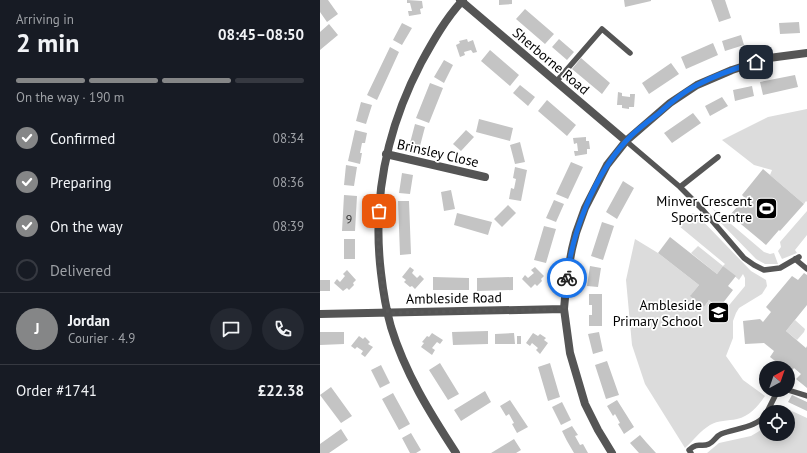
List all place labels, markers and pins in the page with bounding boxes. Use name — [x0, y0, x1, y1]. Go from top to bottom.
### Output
pin — [739, 45, 773, 79]
place label: Minver Crescent Sports Centre — [656, 192, 752, 226]
pin — [362, 194, 396, 228]
sports icon: Minver Crescent Sports Centre — [754, 196, 780, 222]
place label: Ambleside Primary School — [613, 296, 702, 330]
school or university icon: Ambleside Primary School — [705, 300, 731, 326]

